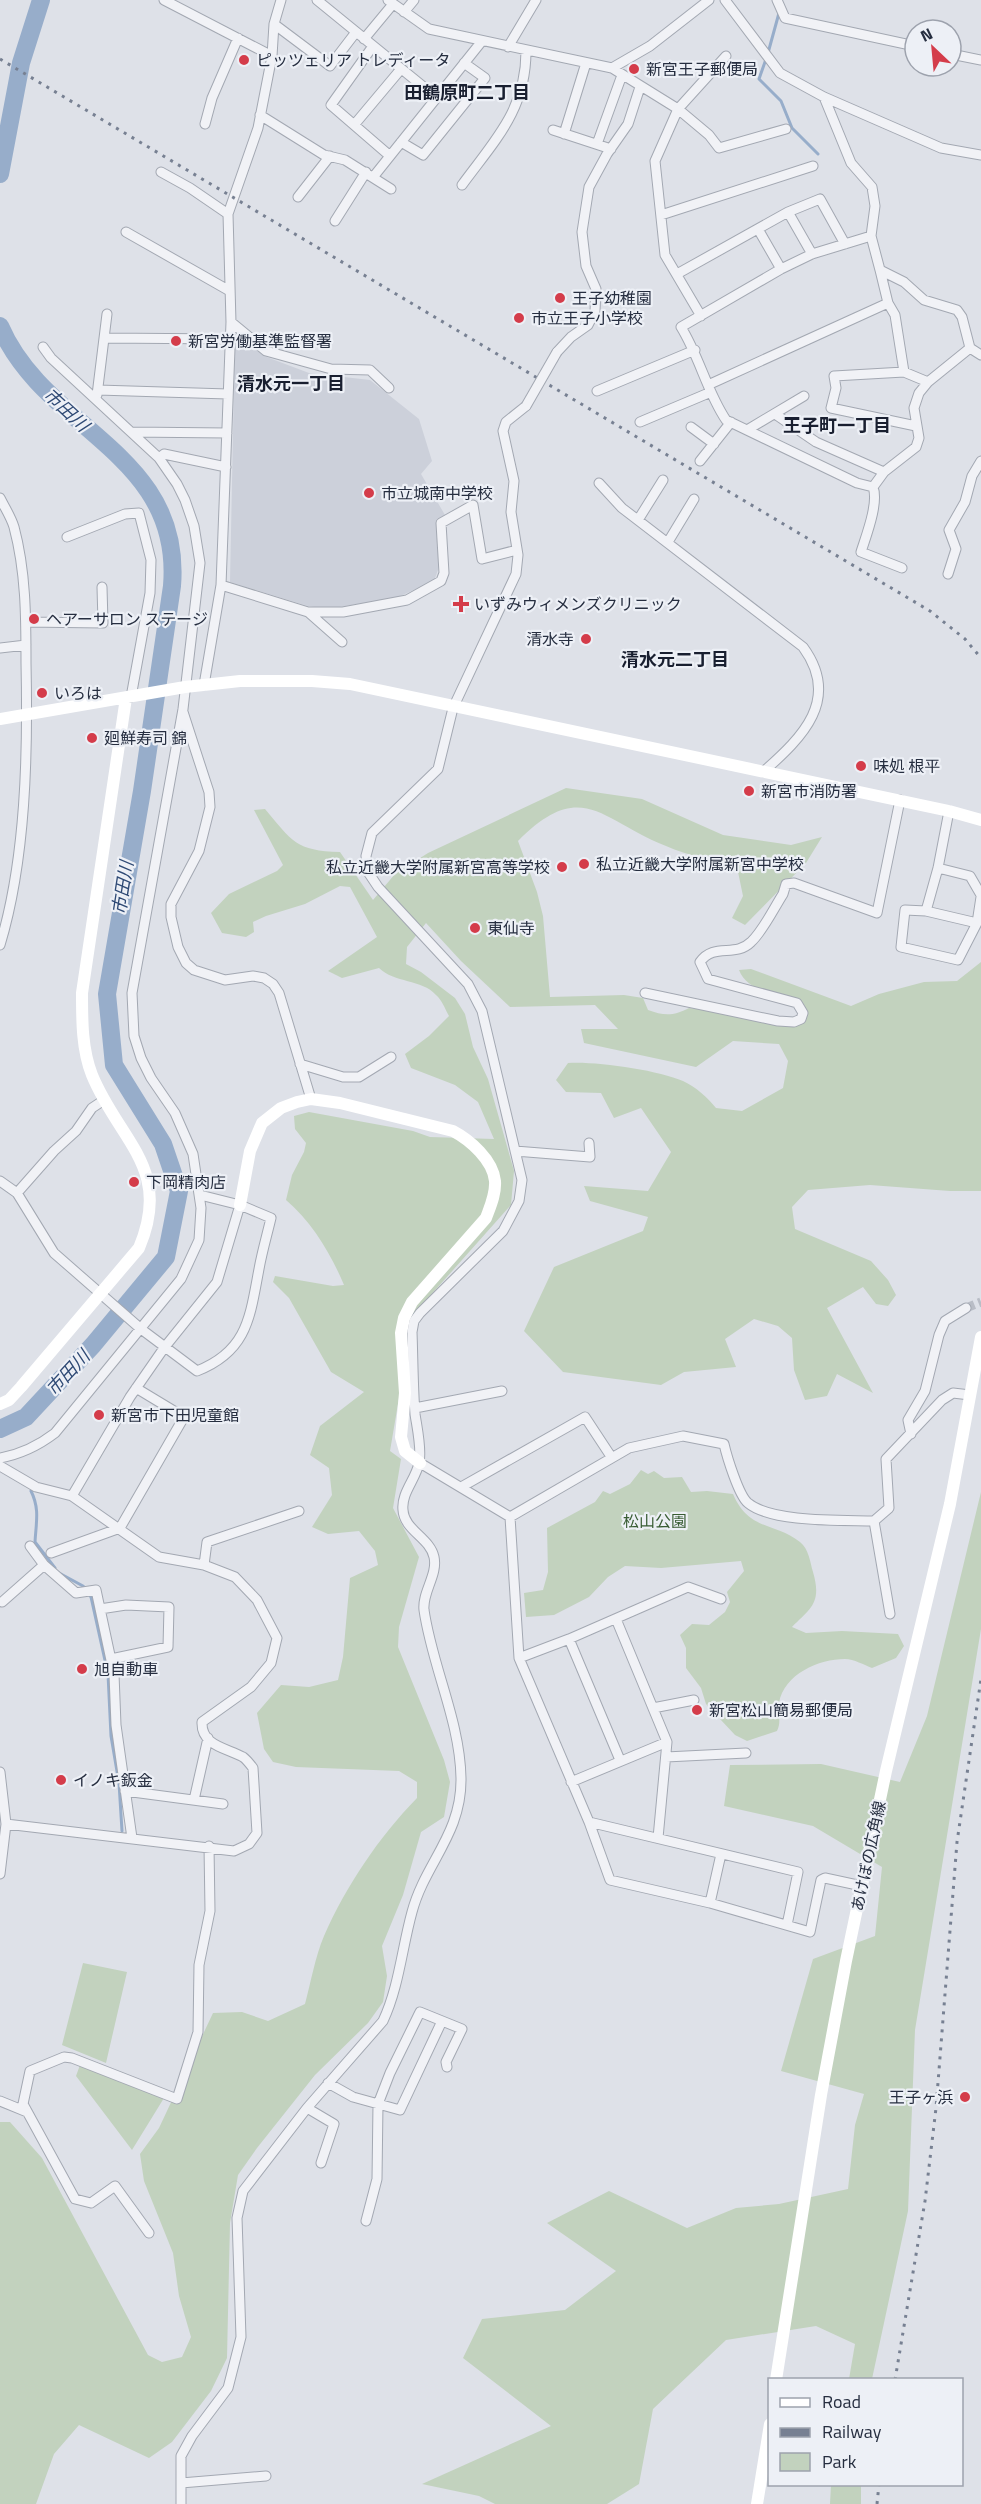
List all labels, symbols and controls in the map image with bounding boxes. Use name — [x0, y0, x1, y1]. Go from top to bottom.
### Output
north arrow — [903, 18, 963, 78]
text: N — [916, 21, 937, 48]
place label: ピッツェリア トレディータ — [256, 48, 450, 72]
marker: ピッツェリア トレディータ — [237, 53, 251, 67]
place label: 新宮王子郵便局 — [646, 57, 758, 81]
marker: 新宮王子郵便局 — [627, 62, 641, 76]
district label: 田鶴原町二丁目 — [404, 79, 530, 106]
place label: 王子幼稚園 — [572, 286, 652, 310]
marker: 王子幼稚園 — [553, 291, 567, 305]
place label: 市立王子小学校 — [531, 306, 643, 330]
marker: 市立王子小学校 — [512, 311, 526, 325]
place label: 新宮労働基準監督署 — [188, 329, 332, 353]
marker: 新宮労働基準監督署 — [169, 334, 183, 348]
district label: 清水元一丁目 — [237, 370, 345, 397]
water label: 市田川 — [37, 381, 97, 439]
district label: 王子町一丁目 — [783, 412, 891, 439]
place label: 市立城南中学校 — [381, 481, 493, 505]
marker: 市立城南中学校 — [362, 486, 376, 500]
place label: いずみウィメンズクリニック — [474, 592, 682, 616]
marker: いずみウィメンズクリニック — [452, 595, 470, 613]
place label: ヘアーサロン ステージ — [46, 607, 208, 631]
marker: ヘアーサロン ステージ — [27, 612, 41, 626]
place label: 清水寺 — [526, 627, 574, 651]
marker: 清水寺 — [579, 632, 593, 646]
district label: 清水元二丁目 — [621, 646, 729, 673]
place label: いろは — [54, 681, 102, 705]
marker: いろは — [35, 686, 49, 700]
place label: 廻鮮寿司 錦 — [104, 726, 188, 750]
marker: 廻鮮寿司 錦 — [85, 731, 99, 745]
place label: 味処 根平 — [873, 754, 941, 778]
marker: 味処 根平 — [854, 759, 868, 773]
place label: 新宮市消防署 — [761, 779, 857, 803]
marker: 新宮市消防署 — [742, 784, 756, 798]
place label: 私立近畿大学附属新宮中学校 — [596, 852, 804, 876]
place label: 私立近畿大学附属新宮高等学校 — [326, 855, 550, 879]
water label: 市田川 — [105, 857, 140, 917]
marker: 私立近畿大学附属新宮中学校 — [577, 857, 591, 871]
marker: 私立近畿大学附属新宮高等学校 — [555, 860, 569, 874]
place label: 東仙寺 — [487, 916, 535, 940]
marker: 東仙寺 — [468, 921, 482, 935]
place label: 下岡精肉店 — [146, 1170, 226, 1194]
marker: 下岡精肉店 — [127, 1175, 141, 1189]
water label: 市田川 — [39, 1342, 97, 1402]
place label: 新宮市下田児童館 — [111, 1403, 239, 1427]
marker: 新宮市下田児童館 — [92, 1408, 106, 1422]
park label: 松山公園 — [623, 1509, 687, 1533]
place label: 旭自動車 — [94, 1657, 158, 1681]
marker: 旭自動車 — [75, 1662, 89, 1676]
place label: 新宮松山簡易郵便局 — [709, 1698, 853, 1722]
marker: 新宮松山簡易郵便局 — [690, 1703, 704, 1717]
place label: イノキ鈑金 — [73, 1768, 153, 1792]
marker: イノキ鈑金 — [54, 1773, 68, 1787]
street label: あけぼの広角線 — [845, 1799, 891, 1913]
place label: 王子ヶ浜 — [889, 2085, 953, 2109]
marker: 王子ヶ浜 — [958, 2090, 972, 2104]
legend — [768, 2378, 963, 2486]
text: Road — [822, 2388, 861, 2415]
text: Railway — [822, 2418, 882, 2445]
text: Park — [822, 2448, 857, 2475]

